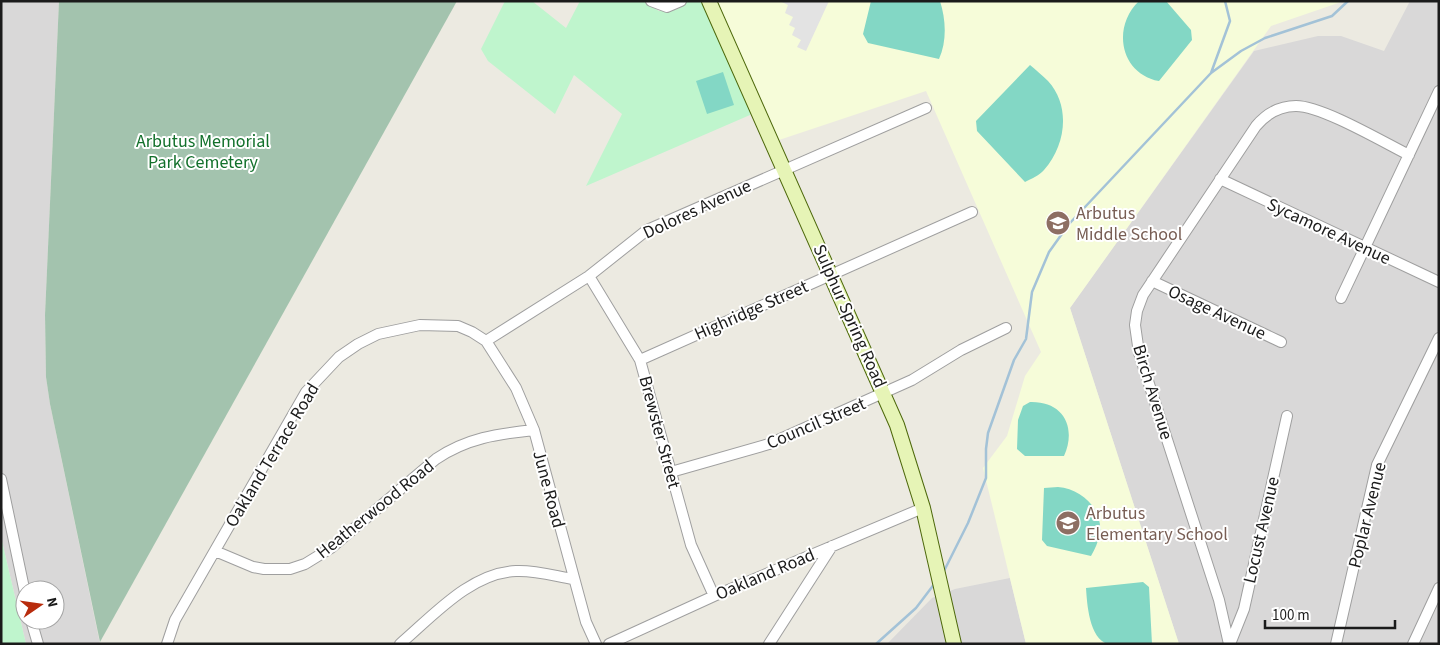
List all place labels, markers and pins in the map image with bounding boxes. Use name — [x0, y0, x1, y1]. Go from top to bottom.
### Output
place label: Arbutus Middle School — [1076, 201, 1182, 247]
school or university icon: Arbutus Middle School — [1045, 210, 1071, 236]
place label: Arbutus Elementary School — [1086, 501, 1228, 547]
school or university icon: Arbutus Elementary School — [1055, 510, 1081, 536]

